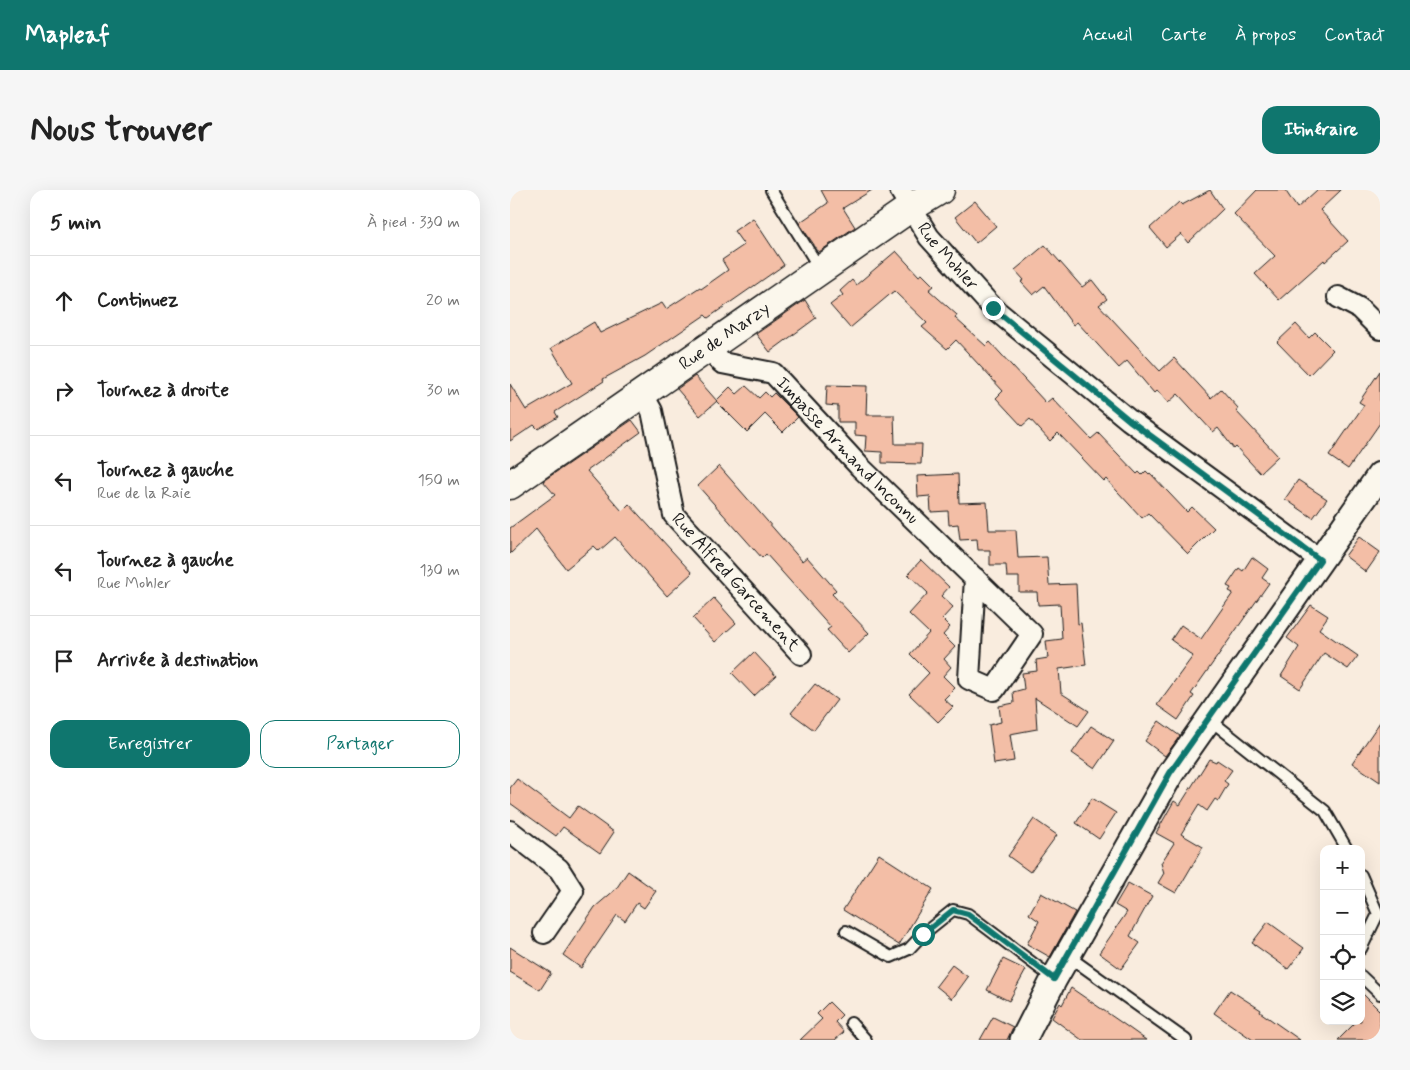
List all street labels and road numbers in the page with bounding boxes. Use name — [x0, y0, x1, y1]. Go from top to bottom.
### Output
street label: Rue Mohler — [911, 218, 984, 296]
street label: Rue de Marzy — [674, 296, 775, 376]
street label: Impasse Armand Inconnu — [770, 372, 924, 530]
street label: Rue Alfred Garcement — [666, 508, 805, 657]

